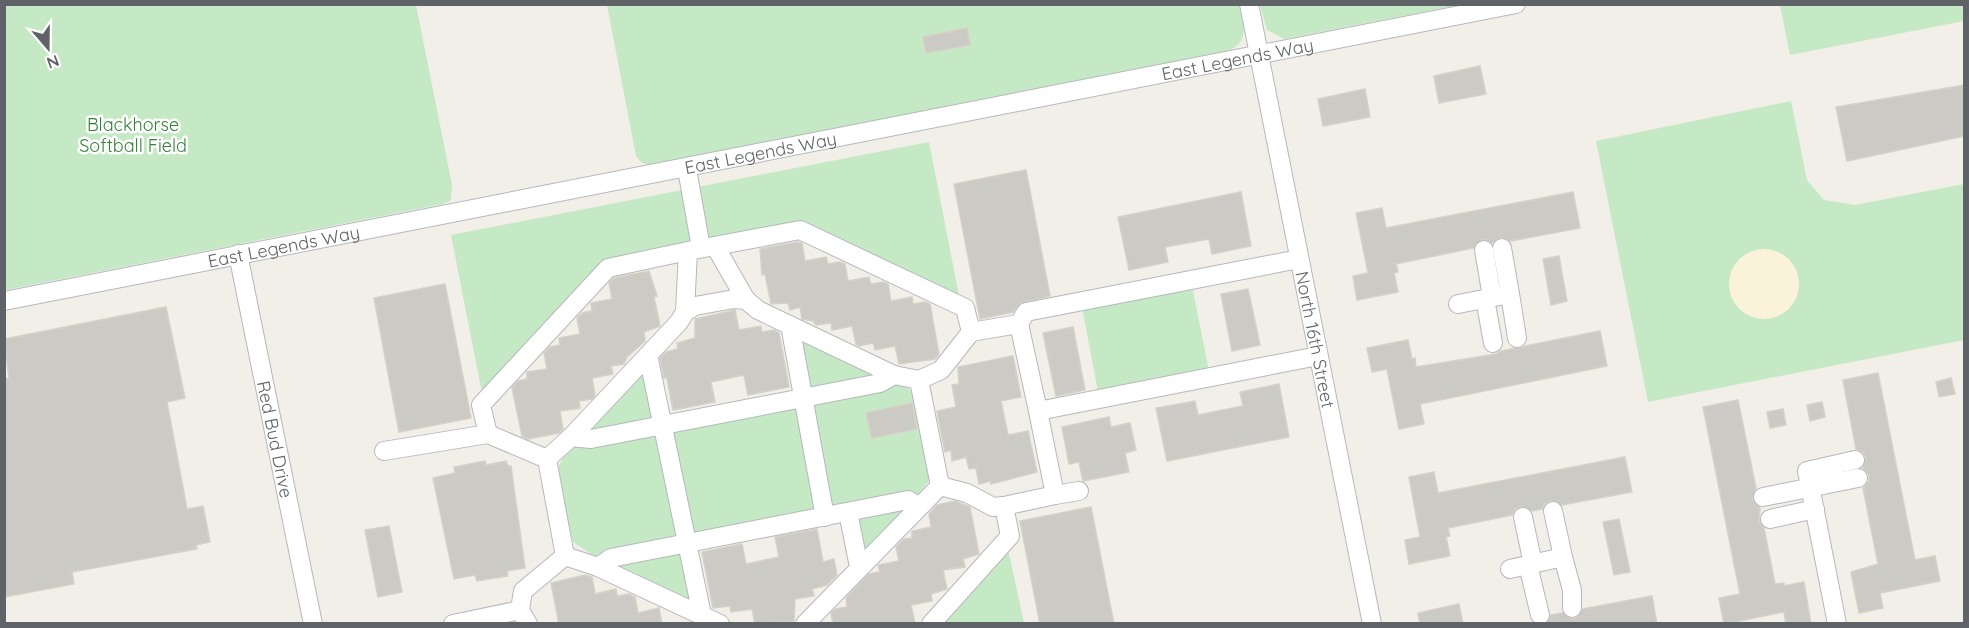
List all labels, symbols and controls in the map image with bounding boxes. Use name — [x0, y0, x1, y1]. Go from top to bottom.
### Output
north arrow — [18, 18, 78, 78]
street label: East Legends Way — [1159, 33, 1315, 85]
text: N — [44, 51, 62, 74]
park label: Blackhorse Softball Field — [79, 113, 187, 157]
street label: East Legends Way — [683, 126, 839, 179]
street label: East Legends Way — [206, 220, 362, 272]
street label: North 16th Street — [1291, 269, 1340, 410]
street label: Red Bud Drive — [252, 379, 299, 500]

